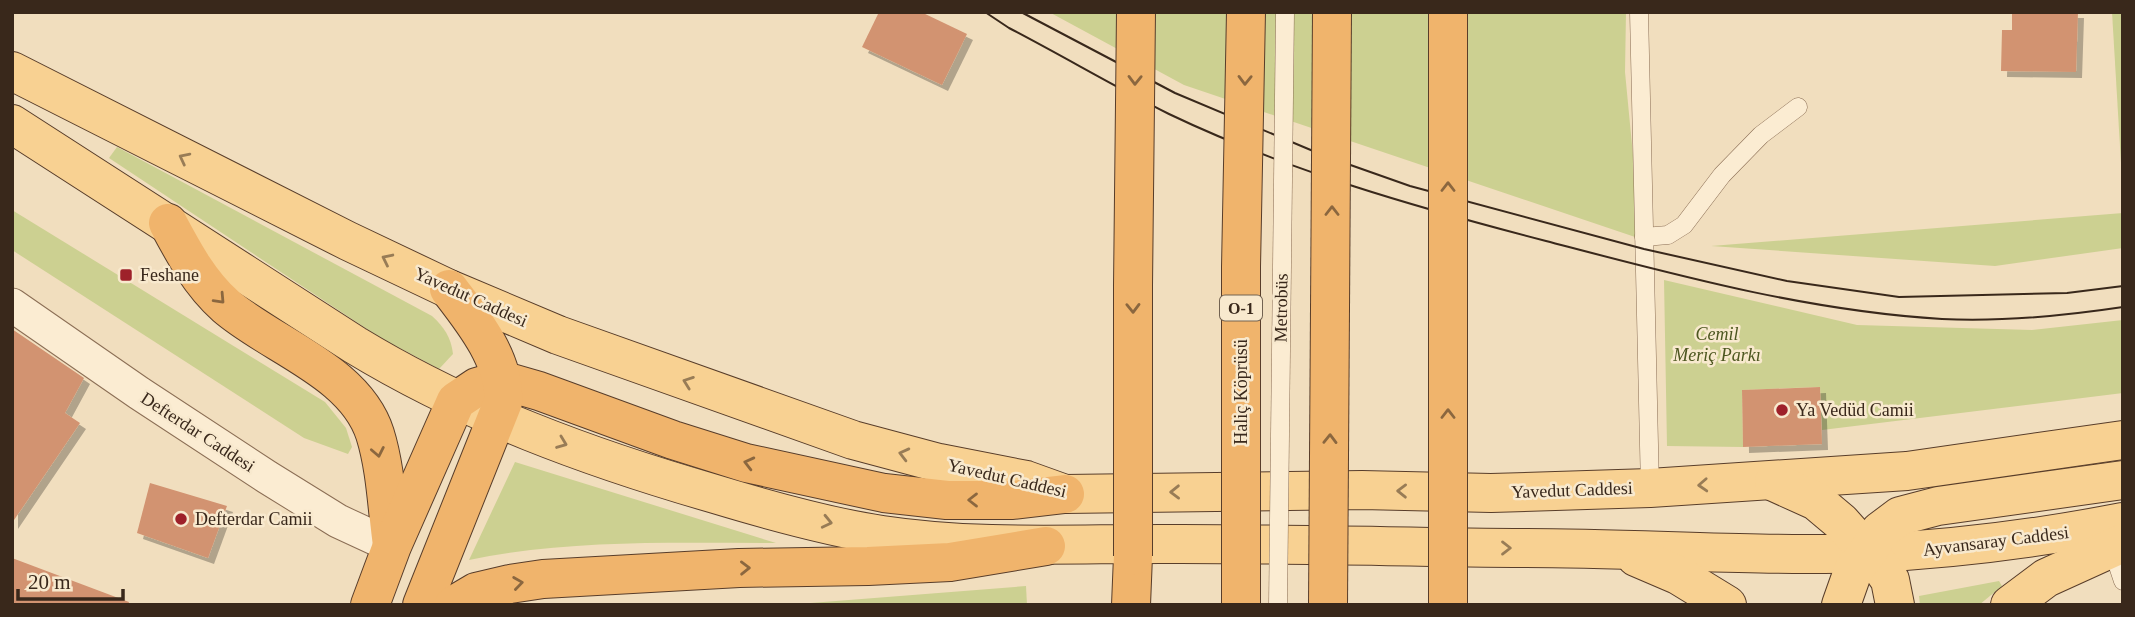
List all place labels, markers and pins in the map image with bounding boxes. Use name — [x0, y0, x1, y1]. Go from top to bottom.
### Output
place label: Feshane — [140, 265, 199, 285]
marker: Feshane — [118, 267, 134, 283]
place label: Ya Vedüd Camii — [1796, 400, 1914, 420]
marker: Ya Vedüd Camii — [1774, 402, 1790, 418]
place label: Defterdar Camii — [195, 509, 312, 529]
marker: Defterdar Camii — [173, 511, 189, 527]

